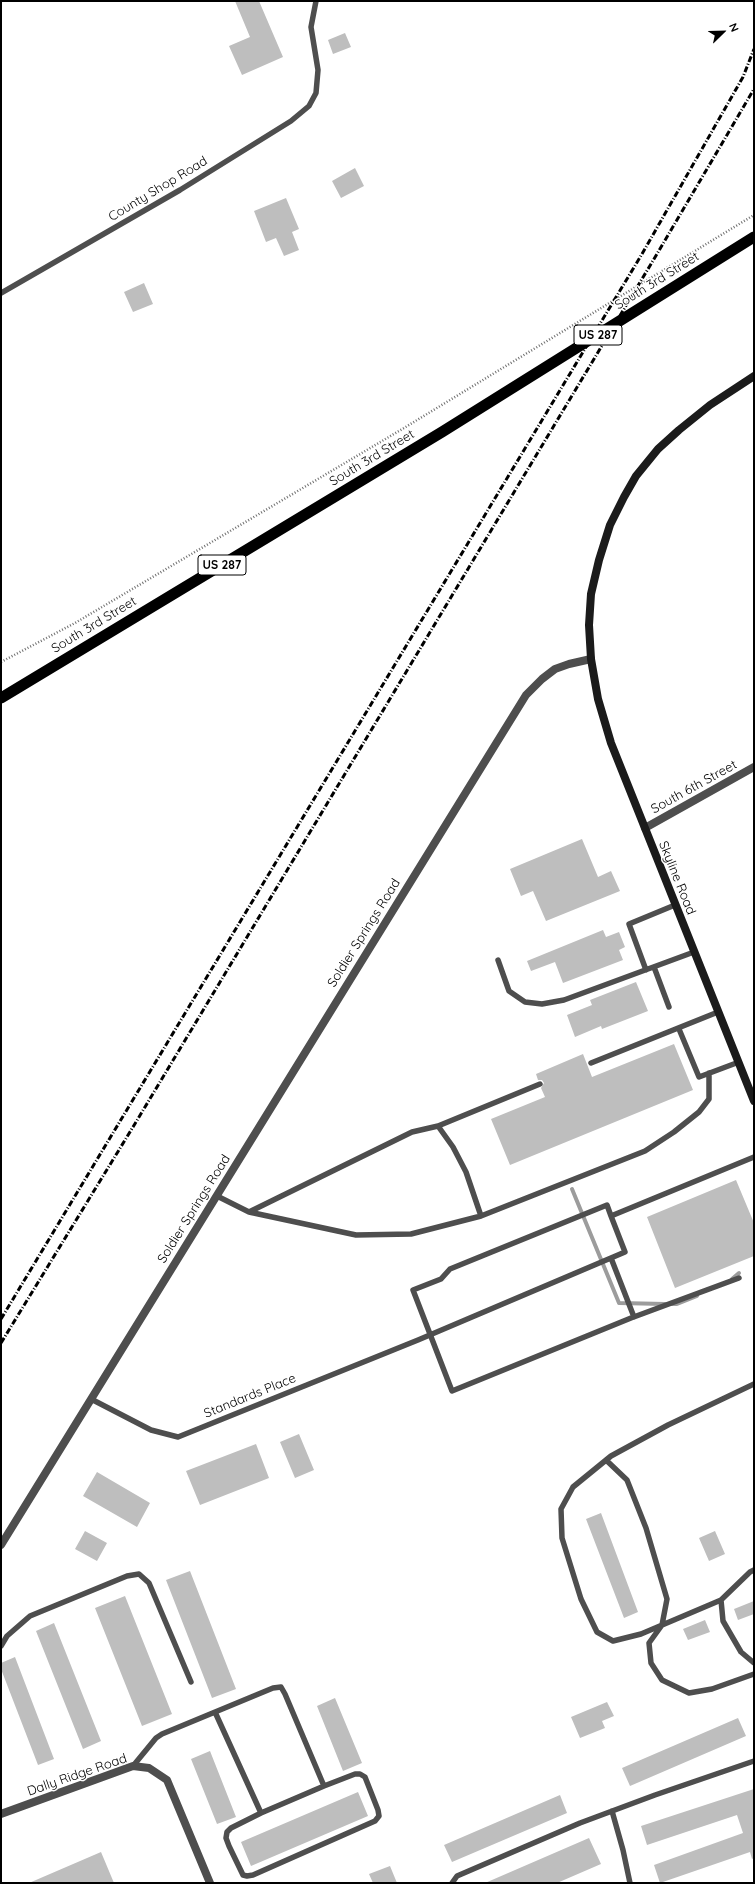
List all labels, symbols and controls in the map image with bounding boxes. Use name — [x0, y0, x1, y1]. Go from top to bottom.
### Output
north arrow — [703, 12, 743, 52]
text: N — [726, 21, 742, 34]
street label: County Shop Road — [106, 153, 210, 225]
street label: South 3rd Street — [612, 249, 702, 313]
road number: US 287 — [574, 325, 622, 345]
street label: South 3rd Street — [327, 426, 417, 490]
road number: US 287 — [198, 555, 246, 575]
street label: South 3rd Street — [49, 593, 139, 657]
street label: South 6th Street — [648, 757, 740, 817]
street label: Skyline Road — [655, 839, 699, 917]
street label: Soldier Springs Road — [324, 876, 404, 990]
street label: Soldier Springs Road — [154, 1152, 234, 1266]
street label: Standards Place — [202, 1370, 298, 1422]
street label: Dally Ridge Road — [25, 1751, 129, 1799]

